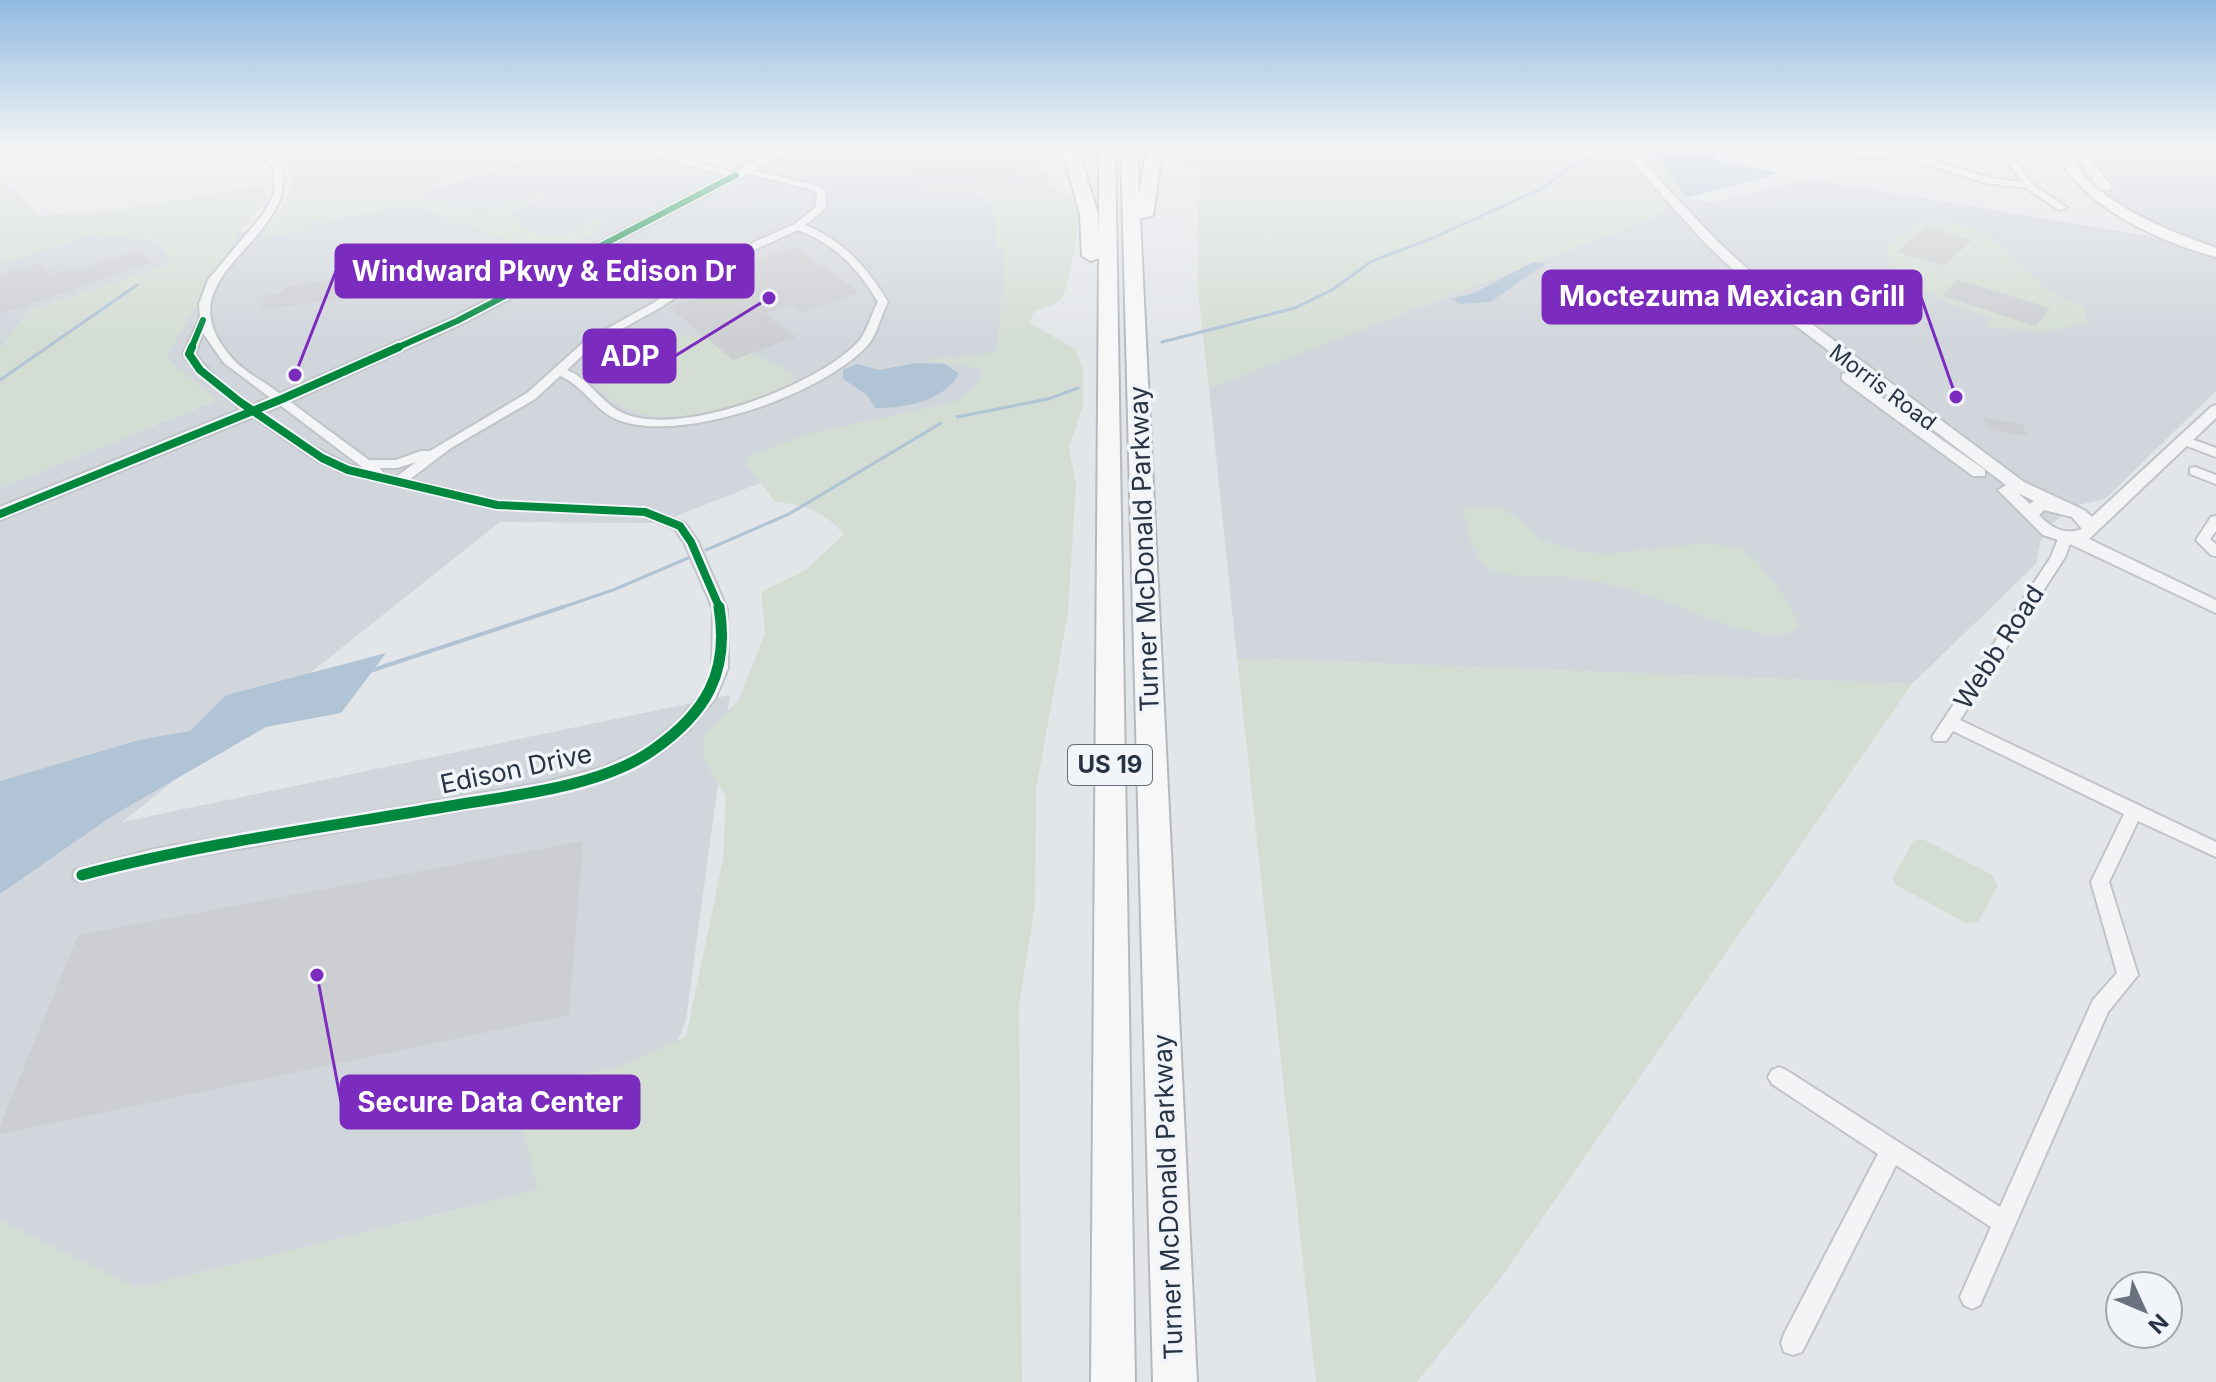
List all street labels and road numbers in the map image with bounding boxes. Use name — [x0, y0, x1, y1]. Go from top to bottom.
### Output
street label: Morris Road — [1825, 339, 1941, 435]
street label: Turner McDonald Parkway — [1122, 386, 1165, 712]
street label: Webb Road — [1947, 579, 2050, 714]
street label: Edison Drive — [437, 737, 595, 800]
road number: US 19 — [1068, 745, 1152, 785]
street label: Turner McDonald Parkway — [1146, 1034, 1189, 1360]

